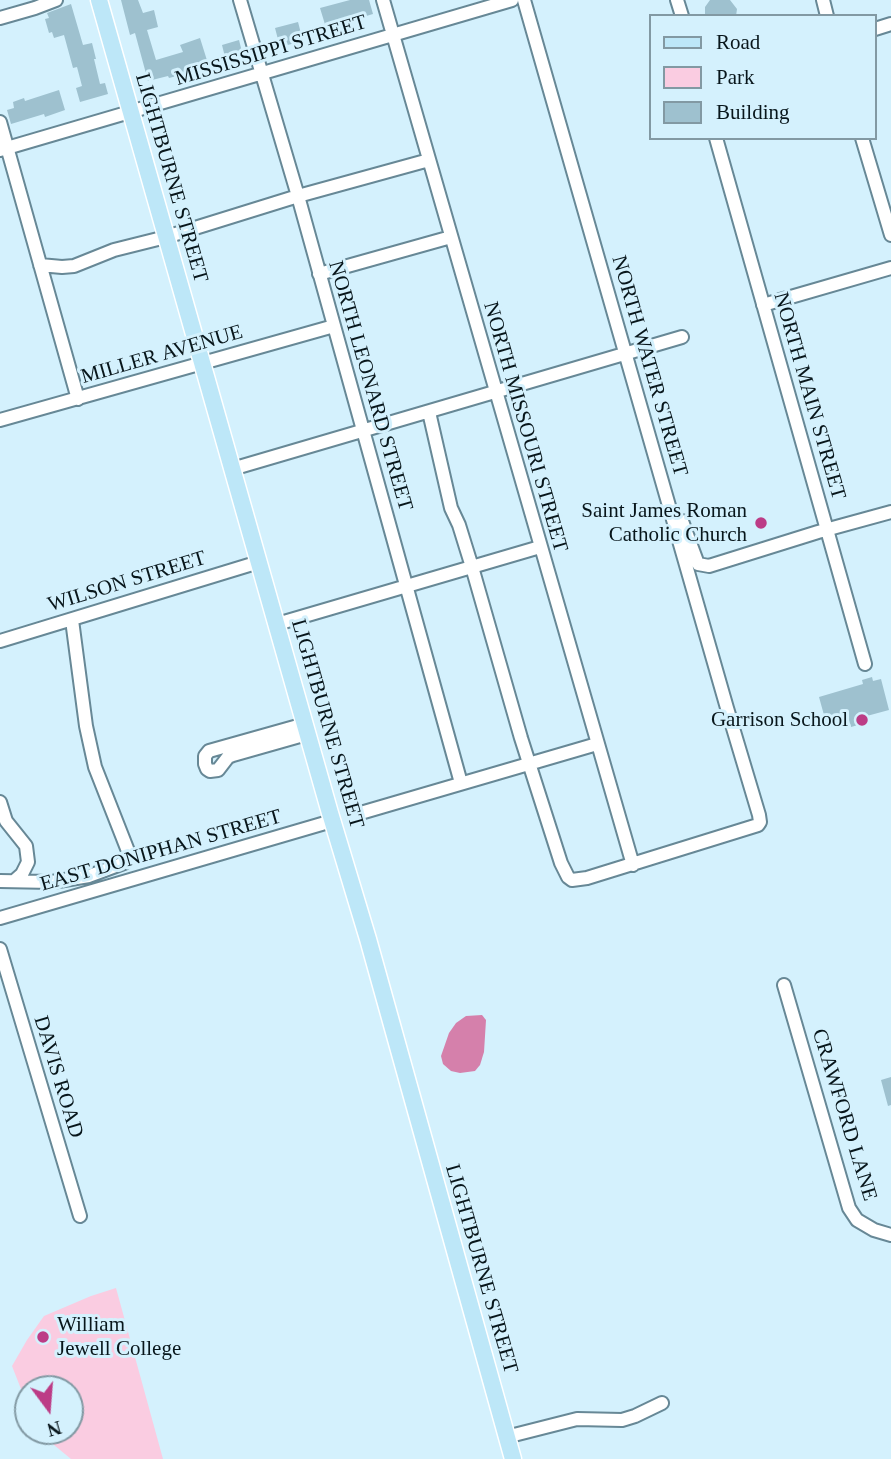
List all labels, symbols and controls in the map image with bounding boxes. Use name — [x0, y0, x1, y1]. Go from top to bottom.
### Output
street label: MISSISSIPPI STREET — [172, 10, 370, 92]
legend — [650, 14, 877, 140]
text: Road — [716, 30, 760, 54]
text: Park — [716, 65, 755, 89]
street label: LIGHTBURNE STREET — [129, 71, 213, 285]
text: Building — [716, 100, 790, 124]
street label: NORTH WATER STREET — [605, 253, 693, 479]
street label: NORTH LEONARD STREET — [322, 258, 418, 514]
street label: NORTH MAIN STREET — [767, 289, 851, 503]
street label: NORTH MISSOURI STREET — [477, 299, 573, 555]
street label: MILLER AVENUE — [78, 320, 246, 390]
place label: Saint James Roman Catholic Church — [581, 498, 747, 548]
marker: Saint James Roman Catholic Church — [753, 515, 769, 531]
street label: WILSON STREET — [45, 546, 209, 618]
street label: LIGHTBURNE STREET — [285, 617, 369, 831]
place label: Garrison School — [711, 707, 848, 733]
marker: Garrison School — [854, 712, 870, 728]
street label: EAST DONIPHAN STREET — [38, 804, 284, 898]
street label: DAVIS ROAD — [27, 1013, 89, 1141]
street label: CRAWFORD LANE — [806, 1026, 882, 1204]
street label: LIGHTBURNE STREET — [439, 1162, 523, 1376]
place label: William Jewell College — [57, 1312, 181, 1362]
marker: William Jewell College — [35, 1329, 51, 1345]
north arrow — [14, 1375, 84, 1445]
text: N — [45, 1417, 64, 1441]

